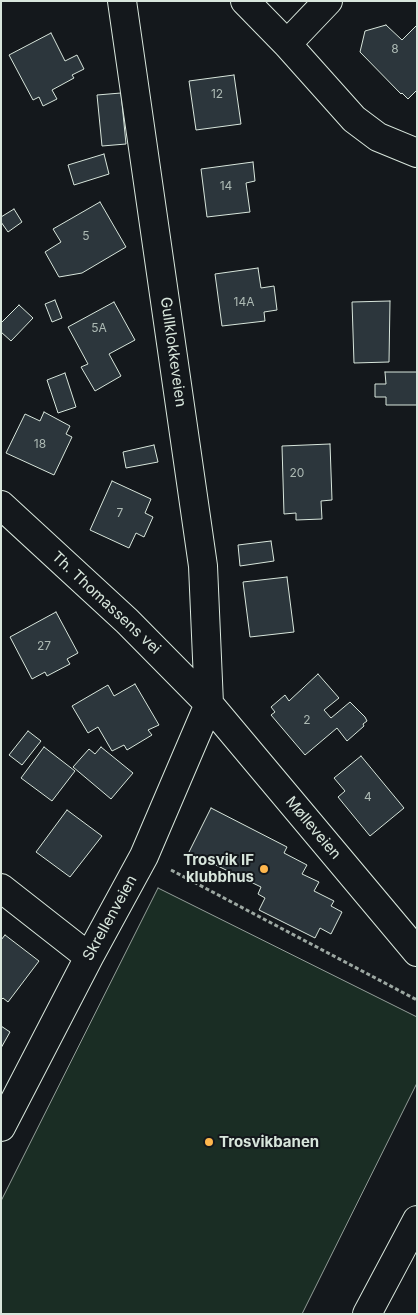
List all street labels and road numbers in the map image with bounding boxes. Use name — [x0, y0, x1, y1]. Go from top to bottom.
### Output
street label: Gullklokkeveien — [156, 296, 190, 408]
street label: Th. Thomassens vei — [48, 548, 164, 658]
street label: Mølleveien — [282, 793, 344, 863]
street label: Skrellenveien — [79, 872, 141, 964]

